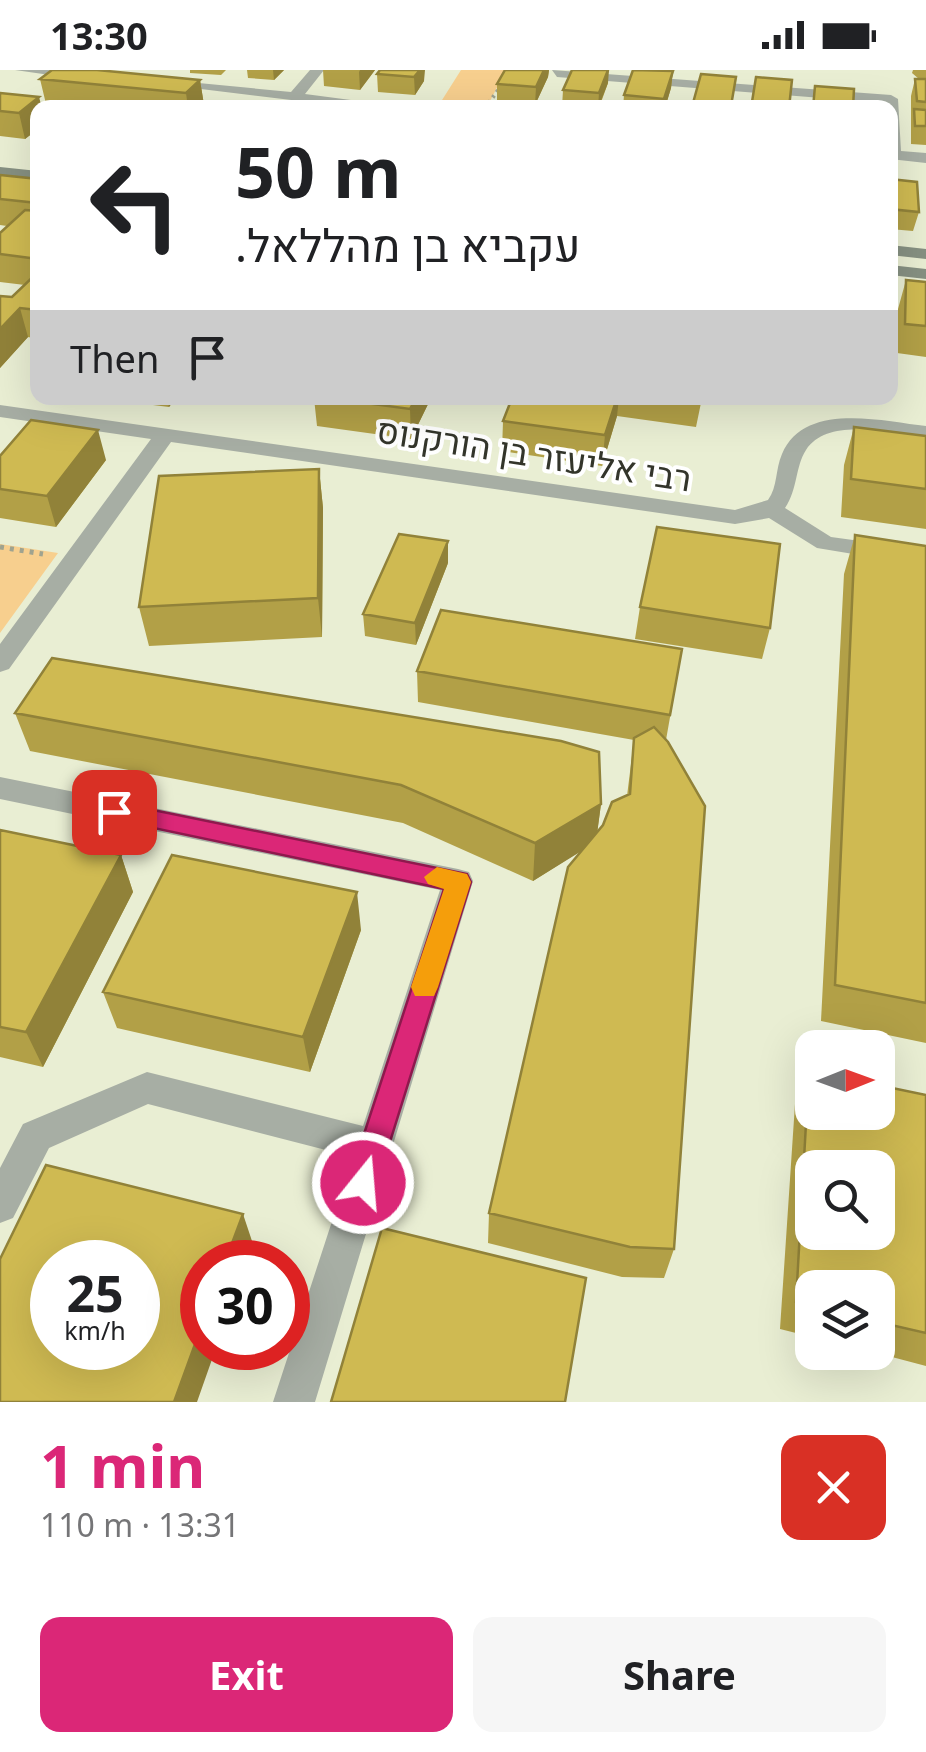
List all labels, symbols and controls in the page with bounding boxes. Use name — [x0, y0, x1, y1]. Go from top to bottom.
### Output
text: 13:30 — [50, 9, 148, 61]
text: 50 m — [235, 123, 402, 219]
icon: left — [70, 140, 200, 270]
text: .עקביא בן מהללאל — [235, 214, 581, 275]
icon: arrive — [180, 330, 235, 385]
text: Then — [70, 332, 160, 384]
street label: רבי אליעזר בן הורקנוס — [374, 405, 695, 502]
pin — [72, 770, 157, 855]
icon: arrive — [87, 785, 142, 840]
north arrow — [795, 1030, 895, 1130]
map controls — [795, 1030, 895, 1370]
position arrow — [311, 1131, 415, 1235]
button: search — [795, 1150, 895, 1250]
speed limit sign: 30 — [180, 1240, 310, 1370]
text: 25 — [66, 1259, 124, 1327]
button: layers — [795, 1270, 895, 1370]
text: km/h — [64, 1313, 126, 1347]
text: 1 min — [40, 1424, 205, 1506]
button: close — [781, 1435, 886, 1540]
text: 110 m · 13:31 — [40, 1503, 240, 1546]
button: Exit — [40, 1617, 453, 1732]
button: Share — [473, 1617, 886, 1732]

